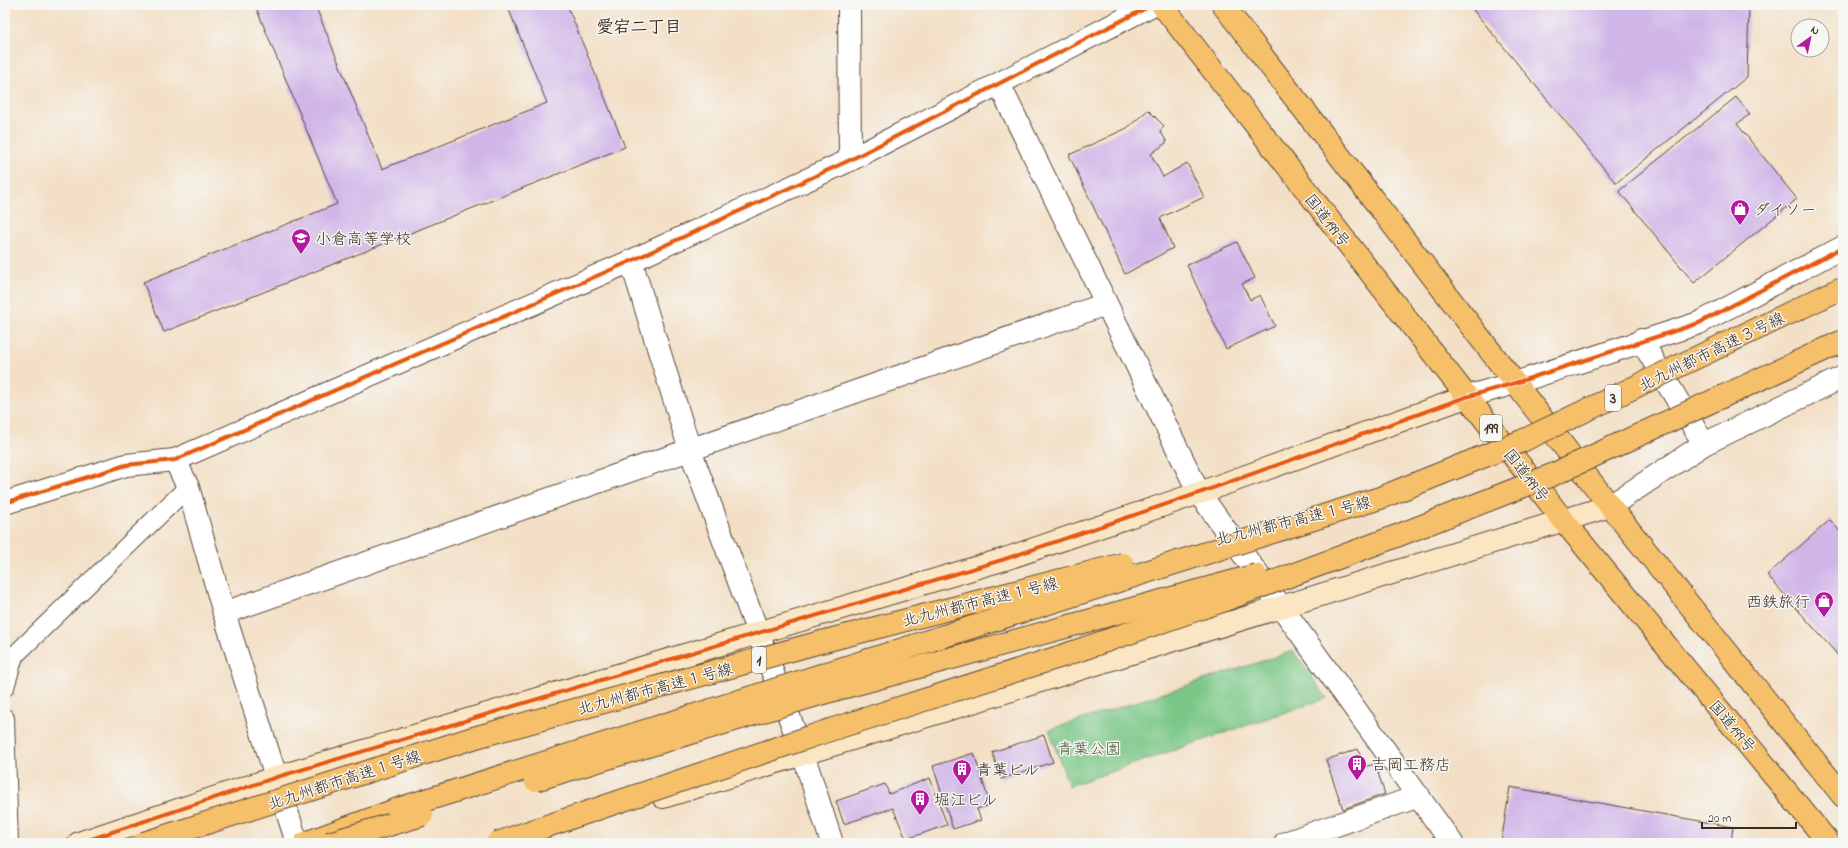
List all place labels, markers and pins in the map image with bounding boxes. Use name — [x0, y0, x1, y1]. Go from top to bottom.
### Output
shop icon: ダイソー — [1729, 198, 1751, 226]
place label: ダイソー — [1754, 199, 1816, 223]
school or university icon: 小倉高等学校 — [290, 227, 312, 255]
place label: 小倉高等学校 — [315, 228, 411, 252]
shop icon: 西鉄旅行 — [1813, 590, 1835, 618]
place label: 西鉄旅行 — [1746, 591, 1810, 615]
building icon: 吉岡工務店 — [1346, 753, 1368, 781]
place label: 吉岡工務店 — [1371, 754, 1451, 778]
building icon: 青葉ビル — [951, 758, 973, 786]
place label: 青葉ビル — [976, 759, 1040, 783]
building icon: 堀江ビル — [909, 788, 931, 816]
place label: 堀江ビル — [934, 789, 998, 813]

